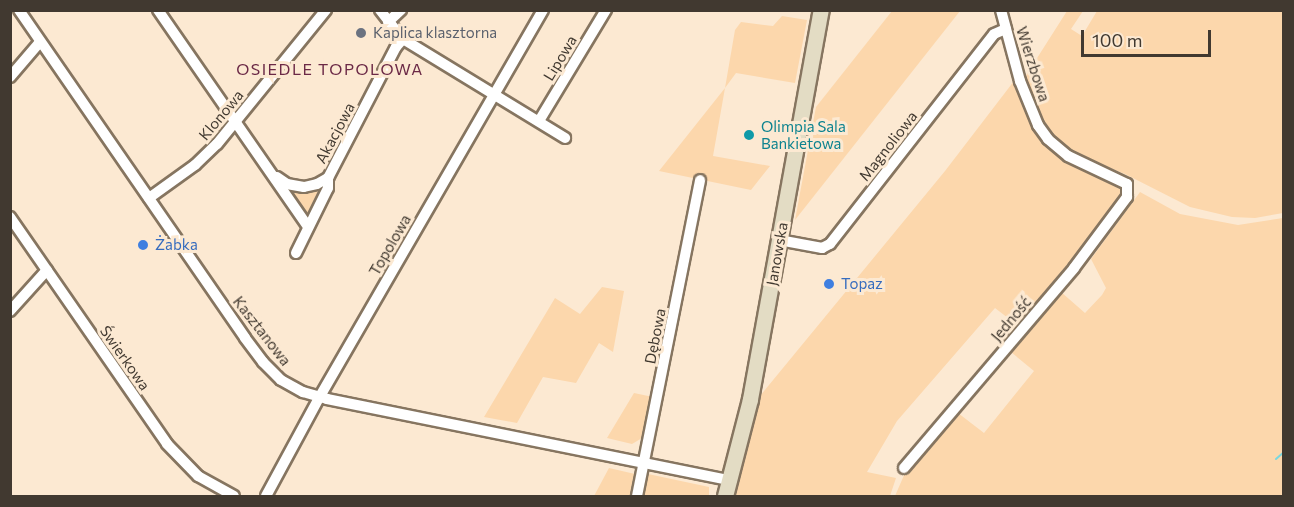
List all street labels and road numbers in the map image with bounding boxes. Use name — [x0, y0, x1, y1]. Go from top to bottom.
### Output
street label: Wierzbowa — [1012, 24, 1054, 104]
street label: Lipowa — [539, 32, 581, 84]
street label: Klonowa — [195, 86, 247, 144]
street label: Akacjowa — [312, 100, 358, 166]
street label: Magnoliowa — [855, 107, 921, 185]
street label: Topolowa — [365, 211, 415, 279]
street label: Janowska — [763, 221, 791, 287]
street label: Kasztanowa — [229, 293, 295, 369]
street label: Jedność — [987, 293, 1035, 345]
street label: Dębowa — [641, 307, 669, 365]
street label: Świerkowa — [96, 322, 154, 394]

